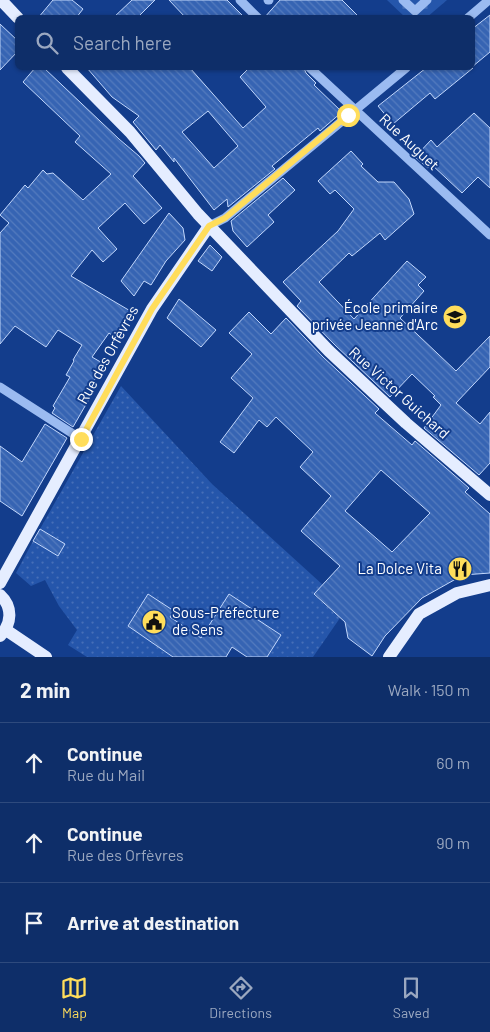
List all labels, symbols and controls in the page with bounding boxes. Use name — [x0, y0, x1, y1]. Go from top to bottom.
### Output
search box — [15, 15, 475, 70]
icon: search — [33, 29, 61, 57]
text: Search here — [73, 31, 172, 54]
route start — [337, 104, 360, 127]
street label: Rue Auguet — [376, 109, 443, 173]
place label: École primaire privée Jeanne d'Arc — [312, 298, 438, 333]
street label: Rue des Orfèvres — [73, 302, 142, 407]
school or university icon: École primaire privée Jeanne d'Arc — [442, 304, 468, 330]
street label: Rue Victor Guichard — [346, 342, 454, 442]
route end — [70, 428, 93, 451]
restaurant icon: La Dolce Vita — [447, 556, 473, 582]
place label: La Dolce Vita — [357, 559, 442, 577]
place label: Sous-Préfecture de Sens — [172, 603, 280, 638]
public building icon: Sous-Préfecture de Sens — [141, 609, 167, 635]
text: 2 min — [20, 677, 70, 702]
text: Walk · 150 m — [388, 680, 470, 699]
text: Continue — [67, 742, 143, 765]
icon: ahead — [20, 749, 48, 777]
text: 60 m — [436, 753, 470, 772]
text: Rue du Mail — [67, 765, 145, 784]
text: Continue — [67, 822, 143, 845]
icon: ahead — [20, 829, 48, 857]
text: 90 m — [436, 833, 470, 852]
text: Rue des Orfèvres — [67, 845, 184, 864]
icon: arrive — [20, 909, 48, 937]
text: Arrive at destination — [67, 911, 239, 934]
tab: Map — [60, 974, 88, 1021]
tab: Directions — [209, 974, 272, 1021]
tab: Saved — [393, 974, 430, 1021]

